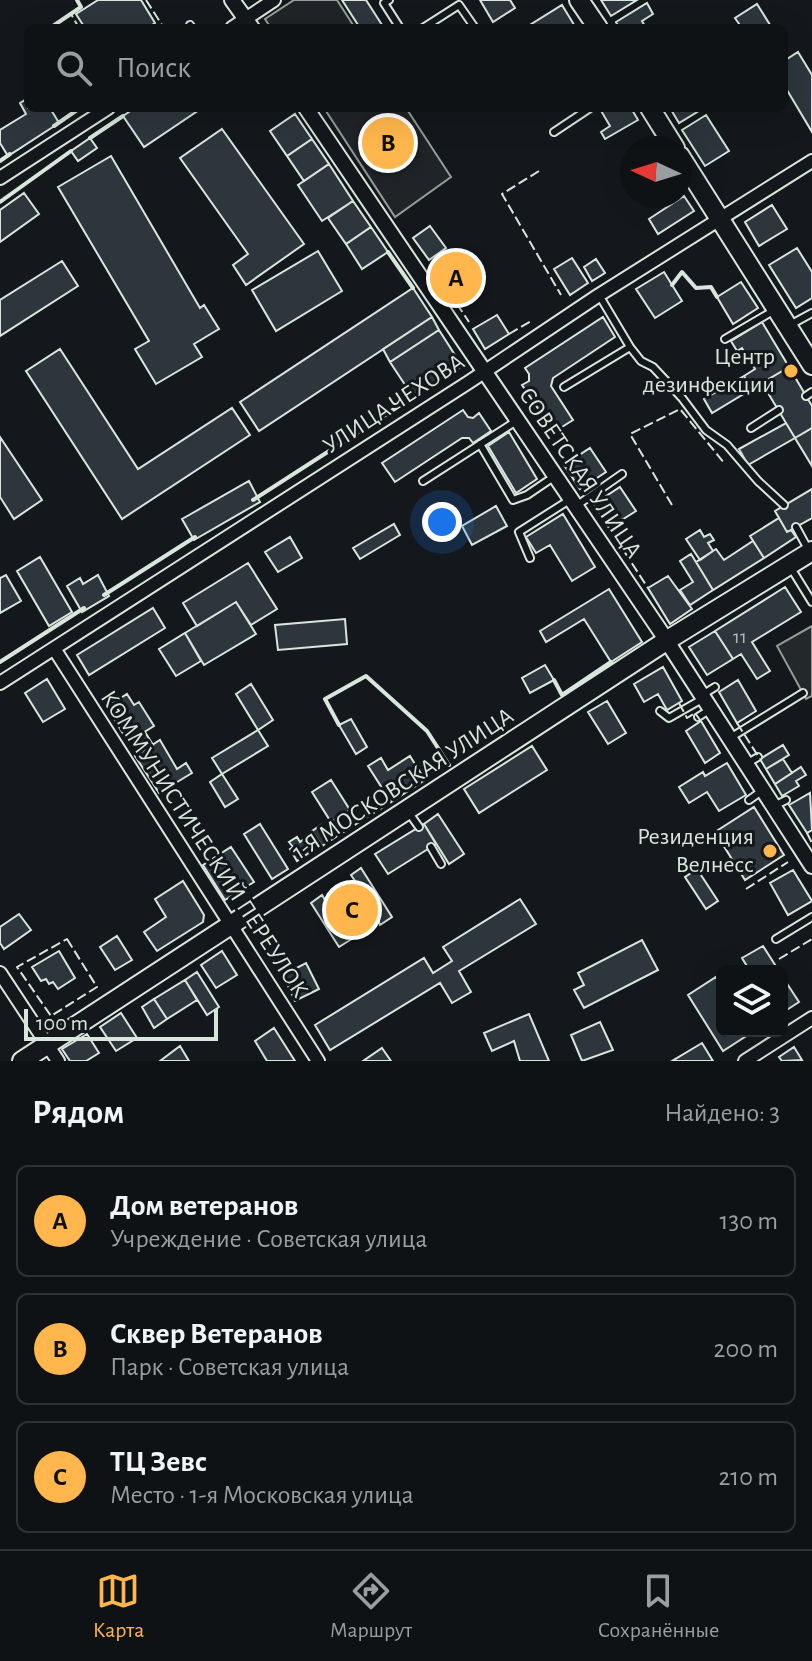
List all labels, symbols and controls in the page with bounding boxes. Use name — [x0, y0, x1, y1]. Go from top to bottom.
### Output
search box — [24, 24, 788, 112]
icon: search — [52, 46, 96, 90]
text: Поиск — [116, 53, 191, 83]
pin: B — [362, 113, 414, 173]
north arrow — [620, 136, 692, 208]
pin: A — [430, 248, 482, 308]
place label: Центр дезинфекции — [643, 345, 775, 397]
street label: УЛИЦА ЧЕХОВА — [319, 350, 469, 458]
marker: Центр дезинфекции — [782, 362, 800, 380]
street label: СОВЕТСКАЯ УЛИЦА — [514, 383, 646, 563]
your location — [422, 502, 462, 542]
house number: 11 — [733, 627, 747, 647]
street label: КОММУНИСТИЧЕСКИЙ ПЕРЕУЛОК — [96, 686, 312, 1002]
street label: 1-Я МОСКОВСКАЯ УЛИЦА — [288, 704, 518, 864]
place label: Резиденция Велнесс — [637, 825, 754, 877]
marker: Резиденция Велнесс — [761, 842, 779, 860]
pin: C — [326, 880, 378, 940]
map controls — [716, 965, 788, 1037]
button: layers — [716, 965, 788, 1037]
scale bar — [24, 1005, 218, 1041]
text: 100 m — [36, 1012, 88, 1034]
text: Рядом — [32, 1096, 124, 1130]
text: Найдено: 3 — [664, 1100, 780, 1126]
text: Дом ветеранов — [110, 1191, 298, 1221]
text: A — [52, 1208, 68, 1234]
text: 130 m — [720, 1208, 778, 1234]
text: Учреждение · Советская улица — [110, 1226, 427, 1252]
text: Сквер Ветеранов — [110, 1319, 323, 1349]
text: B — [52, 1336, 68, 1362]
text: 200 m — [714, 1336, 778, 1362]
text: Парк · Советская улица — [110, 1354, 349, 1380]
text: ТЦ Зевс — [110, 1447, 207, 1477]
text: C — [53, 1464, 67, 1490]
text: 210 m — [718, 1464, 778, 1490]
text: Место · 1-я Московская улица — [110, 1482, 414, 1508]
tab: Карта — [93, 1569, 144, 1643]
tab: Маршрут — [330, 1569, 412, 1643]
tab: Сохранённые — [598, 1569, 719, 1643]

